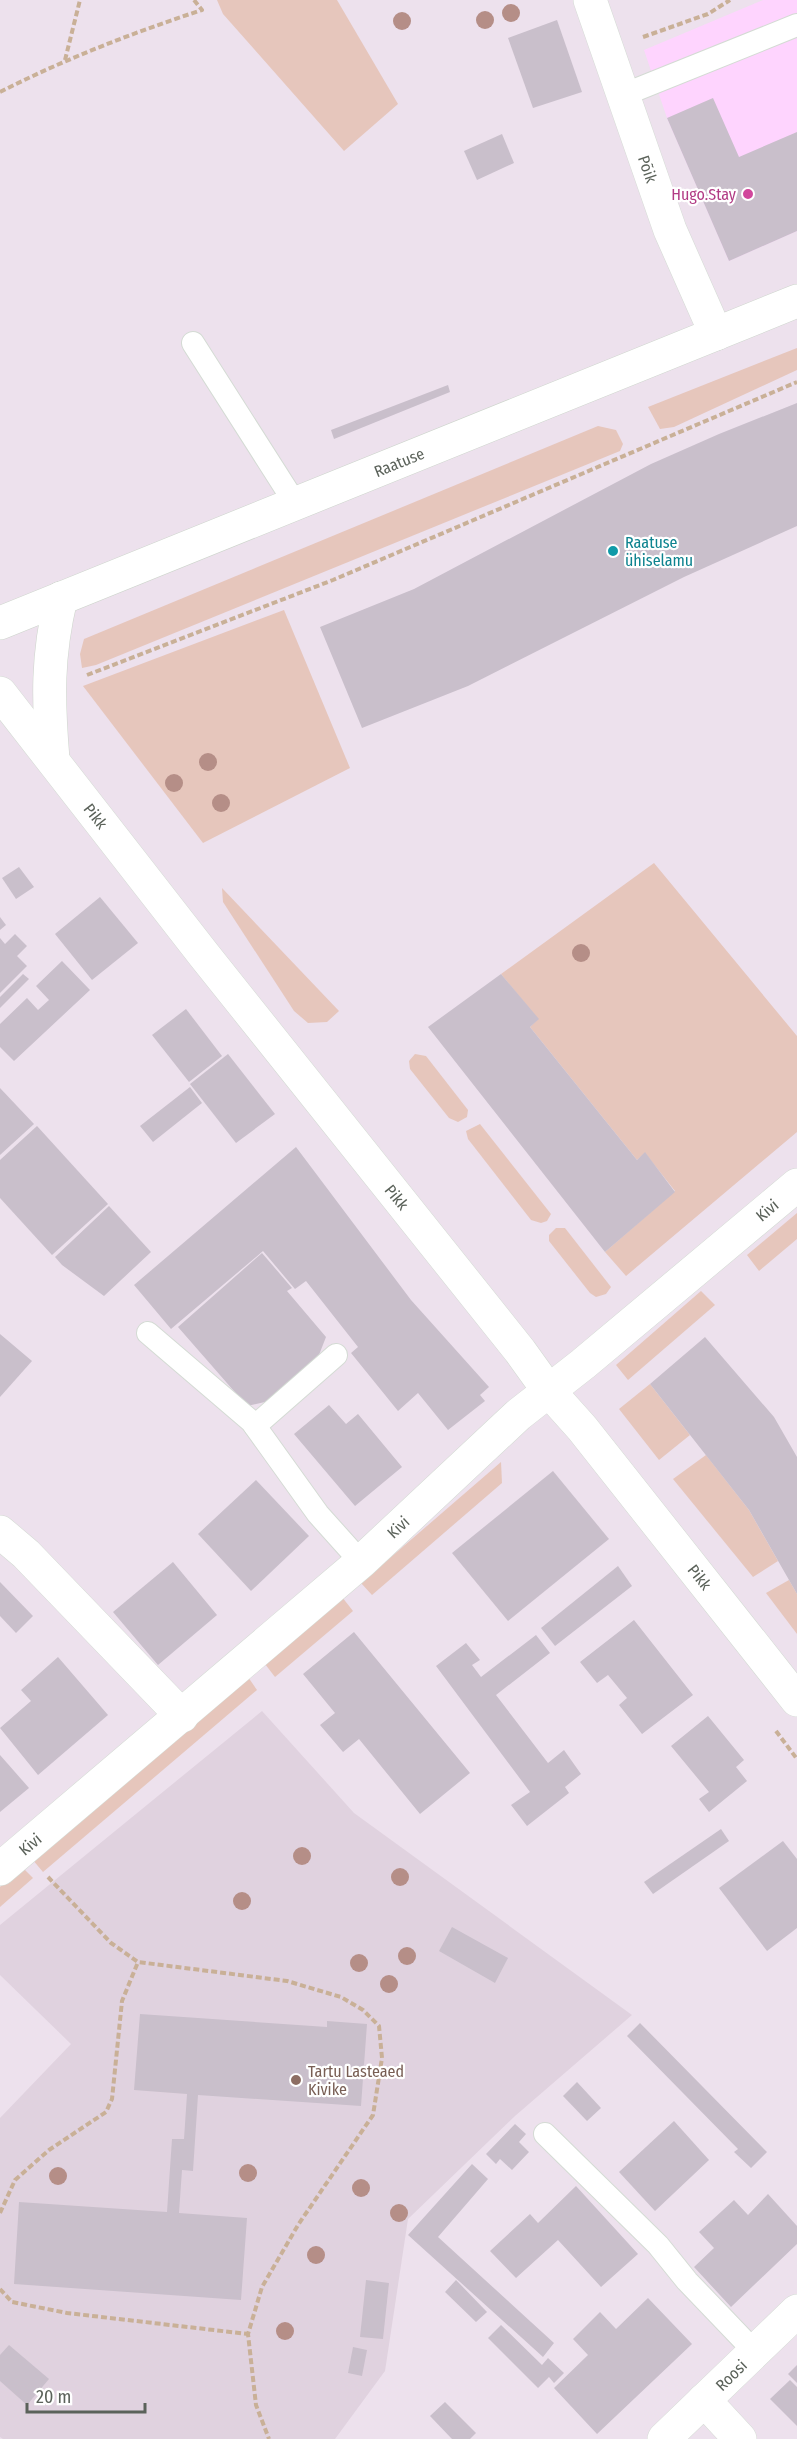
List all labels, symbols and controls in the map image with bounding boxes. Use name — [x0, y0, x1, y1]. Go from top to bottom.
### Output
street label: Põik — [634, 153, 661, 186]
place label: Hugo.Stay — [671, 185, 737, 204]
marker: Hugo.Stay — [741, 187, 755, 201]
street label: Raatuse — [371, 444, 427, 481]
place label: Raatuse ühiselamu — [625, 533, 693, 570]
marker: Raatuse ühiselamu — [606, 544, 620, 558]
street label: Pikk — [80, 800, 112, 833]
street label: Pikk — [381, 1181, 413, 1214]
street label: Kivi — [752, 1196, 782, 1225]
street label: Kivi — [383, 1512, 413, 1542]
street label: Pikk — [684, 1561, 716, 1594]
street label: Kivi — [15, 1830, 45, 1859]
place label: Tartu Lasteaed Kivike — [308, 2062, 404, 2099]
marker: Tartu Lasteaed Kivike — [289, 2073, 303, 2087]
street label: Roosi — [712, 2356, 751, 2395]
scale bar — [27, 2376, 146, 2414]
text: 20 m — [36, 2386, 71, 2408]

